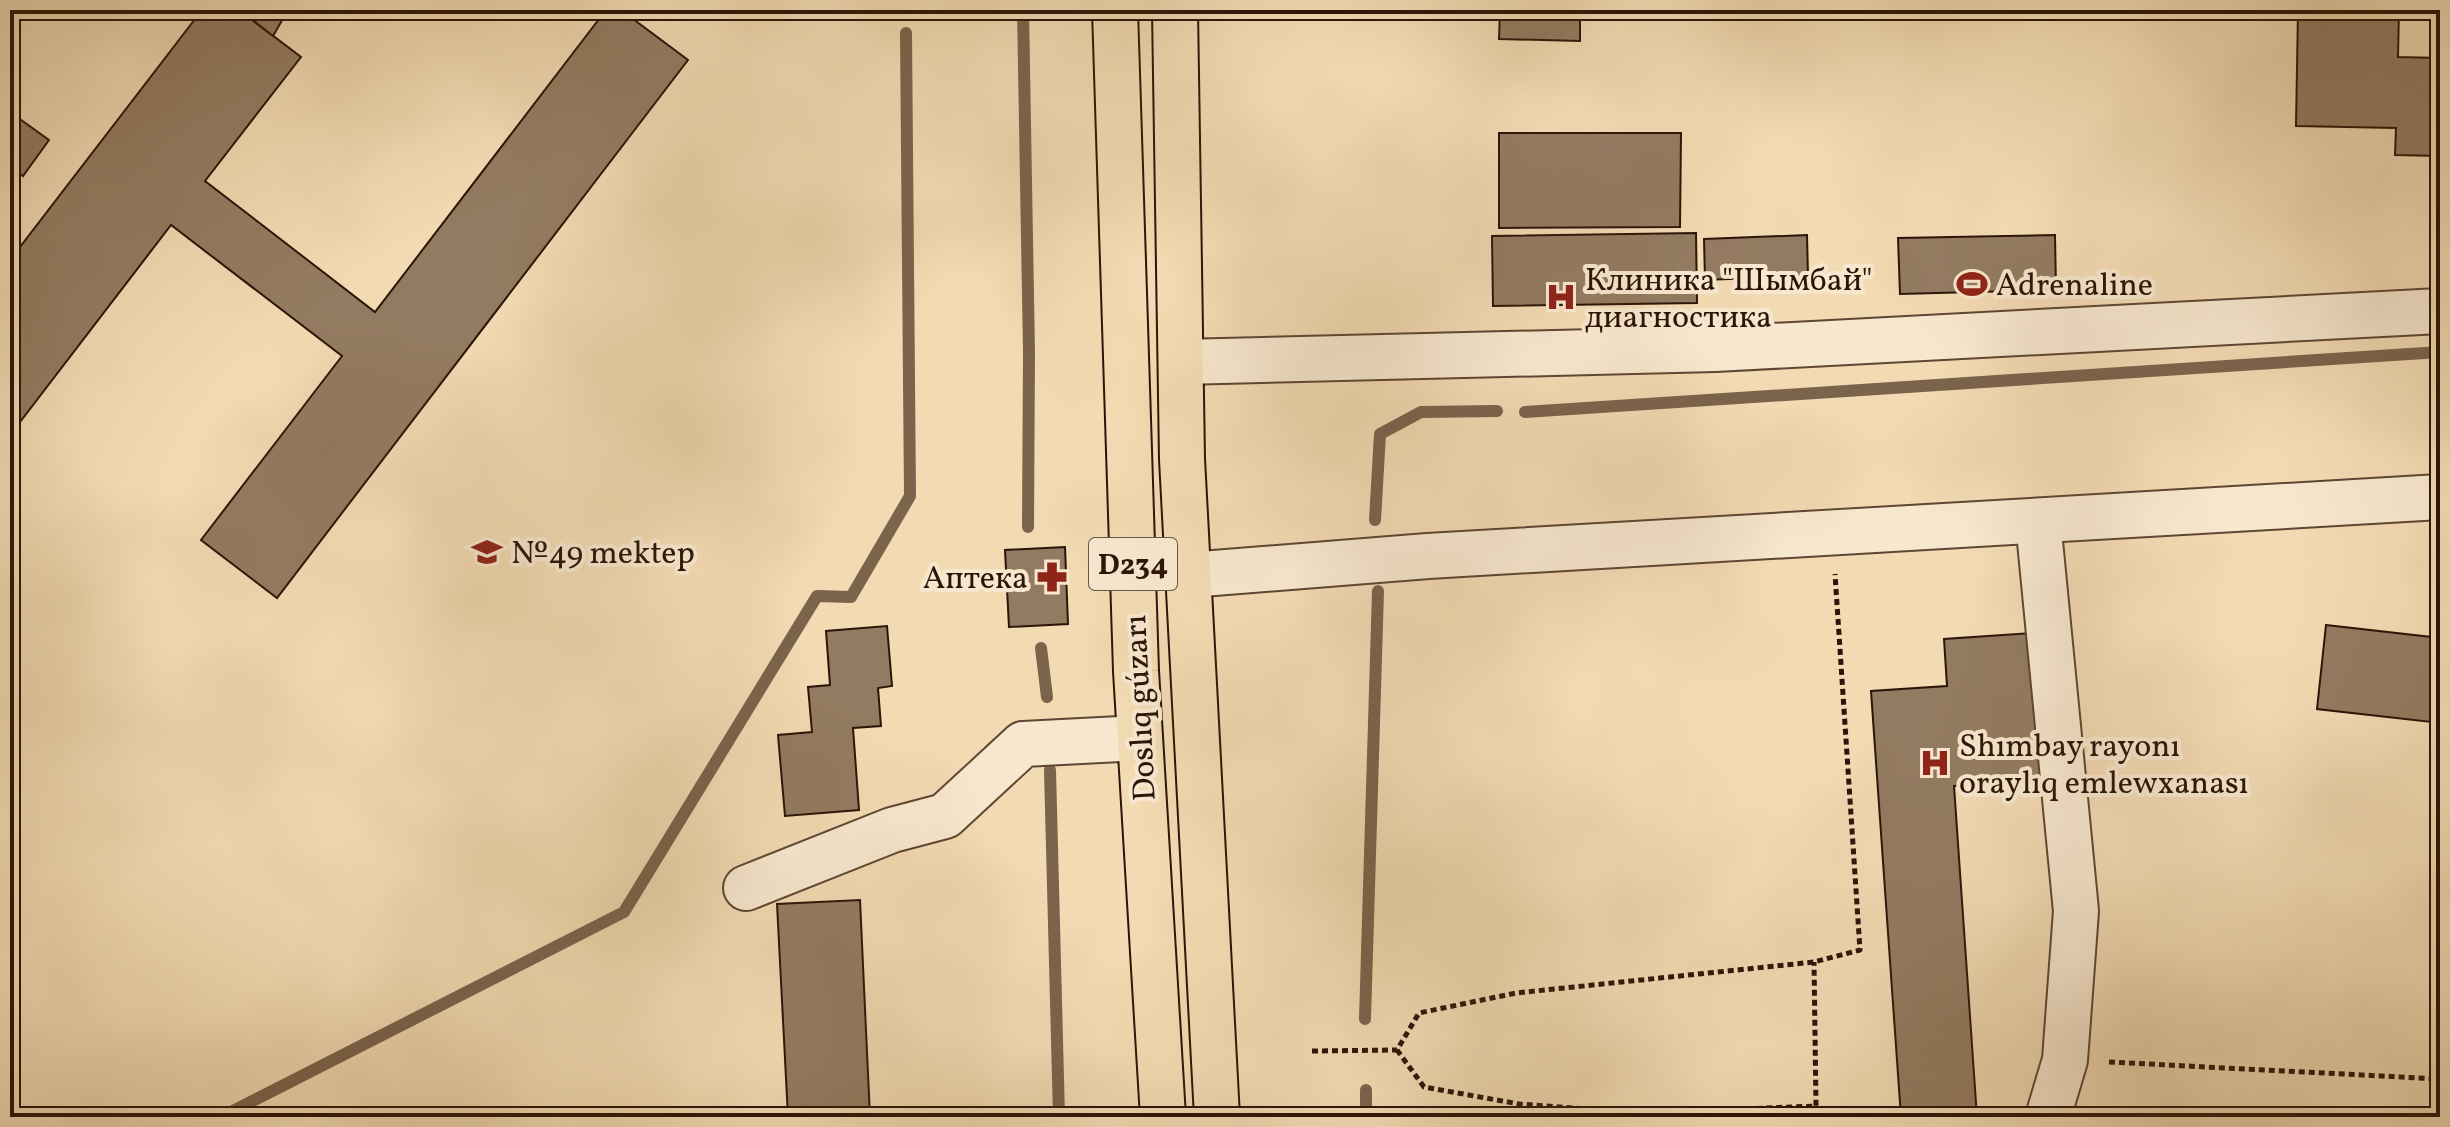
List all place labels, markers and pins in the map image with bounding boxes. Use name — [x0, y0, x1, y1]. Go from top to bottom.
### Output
place label: Клиника "Шымбай" диагностика — [1585, 260, 1873, 341]
place label: Adrenaline — [1996, 265, 2153, 309]
sports icon: Adrenaline — [1955, 267, 1989, 301]
hospital icon: Клиника "Шымбай" диагностика — [1544, 280, 1578, 314]
place label: №49 mektep — [511, 533, 695, 577]
school or university icon: №49 mektep — [470, 535, 504, 569]
place label: Аптека — [923, 558, 1028, 602]
pharmacy icon: Аптека — [1035, 560, 1069, 594]
place label: Shımbay rayonı oraylıq emlewxanası — [1959, 726, 2248, 807]
hospital icon: Shımbay rayonı oraylıq emlewxanası — [1918, 746, 1952, 780]

